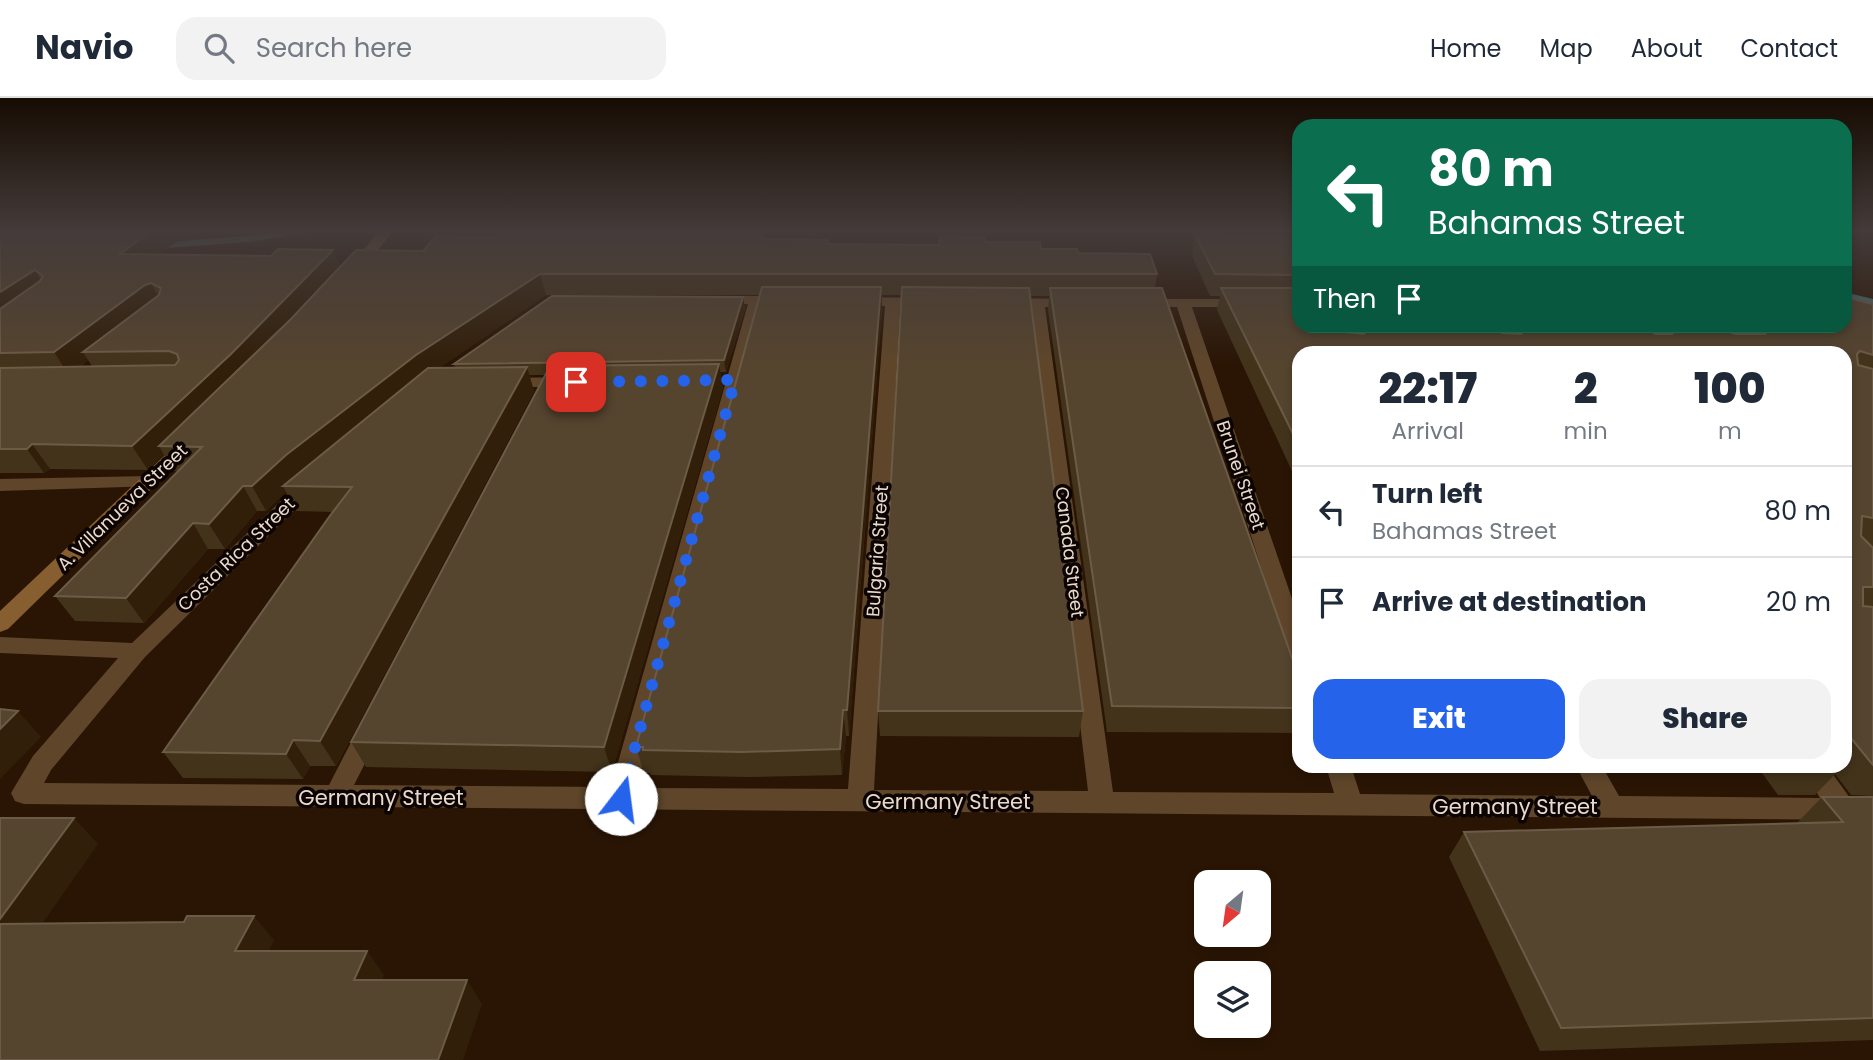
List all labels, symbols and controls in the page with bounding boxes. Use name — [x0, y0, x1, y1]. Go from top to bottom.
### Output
search box — [176, 17, 666, 80]
text: Navio — [35, 24, 134, 71]
icon: search — [200, 29, 238, 67]
text: Search here — [256, 30, 412, 66]
text: Home — [1430, 32, 1502, 65]
text: Map — [1540, 32, 1593, 65]
text: About — [1631, 32, 1702, 65]
text: Contact — [1740, 32, 1838, 65]
text: 80 m — [1428, 135, 1554, 203]
icon: left — [1313, 147, 1404, 238]
text: Bahamas Street — [1428, 200, 1685, 245]
icon: arrive — [1390, 280, 1428, 318]
text: Then — [1313, 281, 1376, 317]
pin — [546, 352, 606, 412]
text: 22:17 — [1378, 359, 1477, 418]
text: 2 — [1574, 359, 1598, 418]
text: 100 — [1694, 359, 1766, 418]
icon: arrive — [557, 363, 595, 401]
text: Arrival — [1392, 415, 1464, 447]
text: min — [1564, 415, 1608, 447]
text: m — [1718, 415, 1742, 447]
street label: Brunei Street — [1211, 417, 1271, 533]
street label: A. Villanueva Street — [51, 438, 193, 576]
text: Turn left — [1372, 476, 1483, 512]
street label: Bulgaria Street — [860, 484, 894, 618]
street label: Canada Street — [1050, 485, 1090, 619]
street label: Costa Rica Street — [172, 491, 300, 617]
icon: left — [1313, 493, 1351, 531]
text: 80 m — [1765, 493, 1831, 529]
text: Bahamas Street — [1372, 515, 1557, 547]
icon: arrive — [1313, 584, 1351, 622]
text: Arrive at destination — [1372, 584, 1647, 620]
text: 20 m — [1766, 584, 1831, 620]
button: Exit — [1313, 679, 1565, 759]
button: Share — [1579, 679, 1831, 759]
position arrow — [584, 762, 658, 836]
street label: Germany Street — [298, 783, 464, 812]
street label: Germany Street — [865, 787, 1031, 816]
street label: Germany Street — [1432, 792, 1598, 821]
north arrow — [1194, 870, 1270, 947]
map controls — [1194, 870, 1271, 1038]
button: layers — [1194, 961, 1271, 1038]

